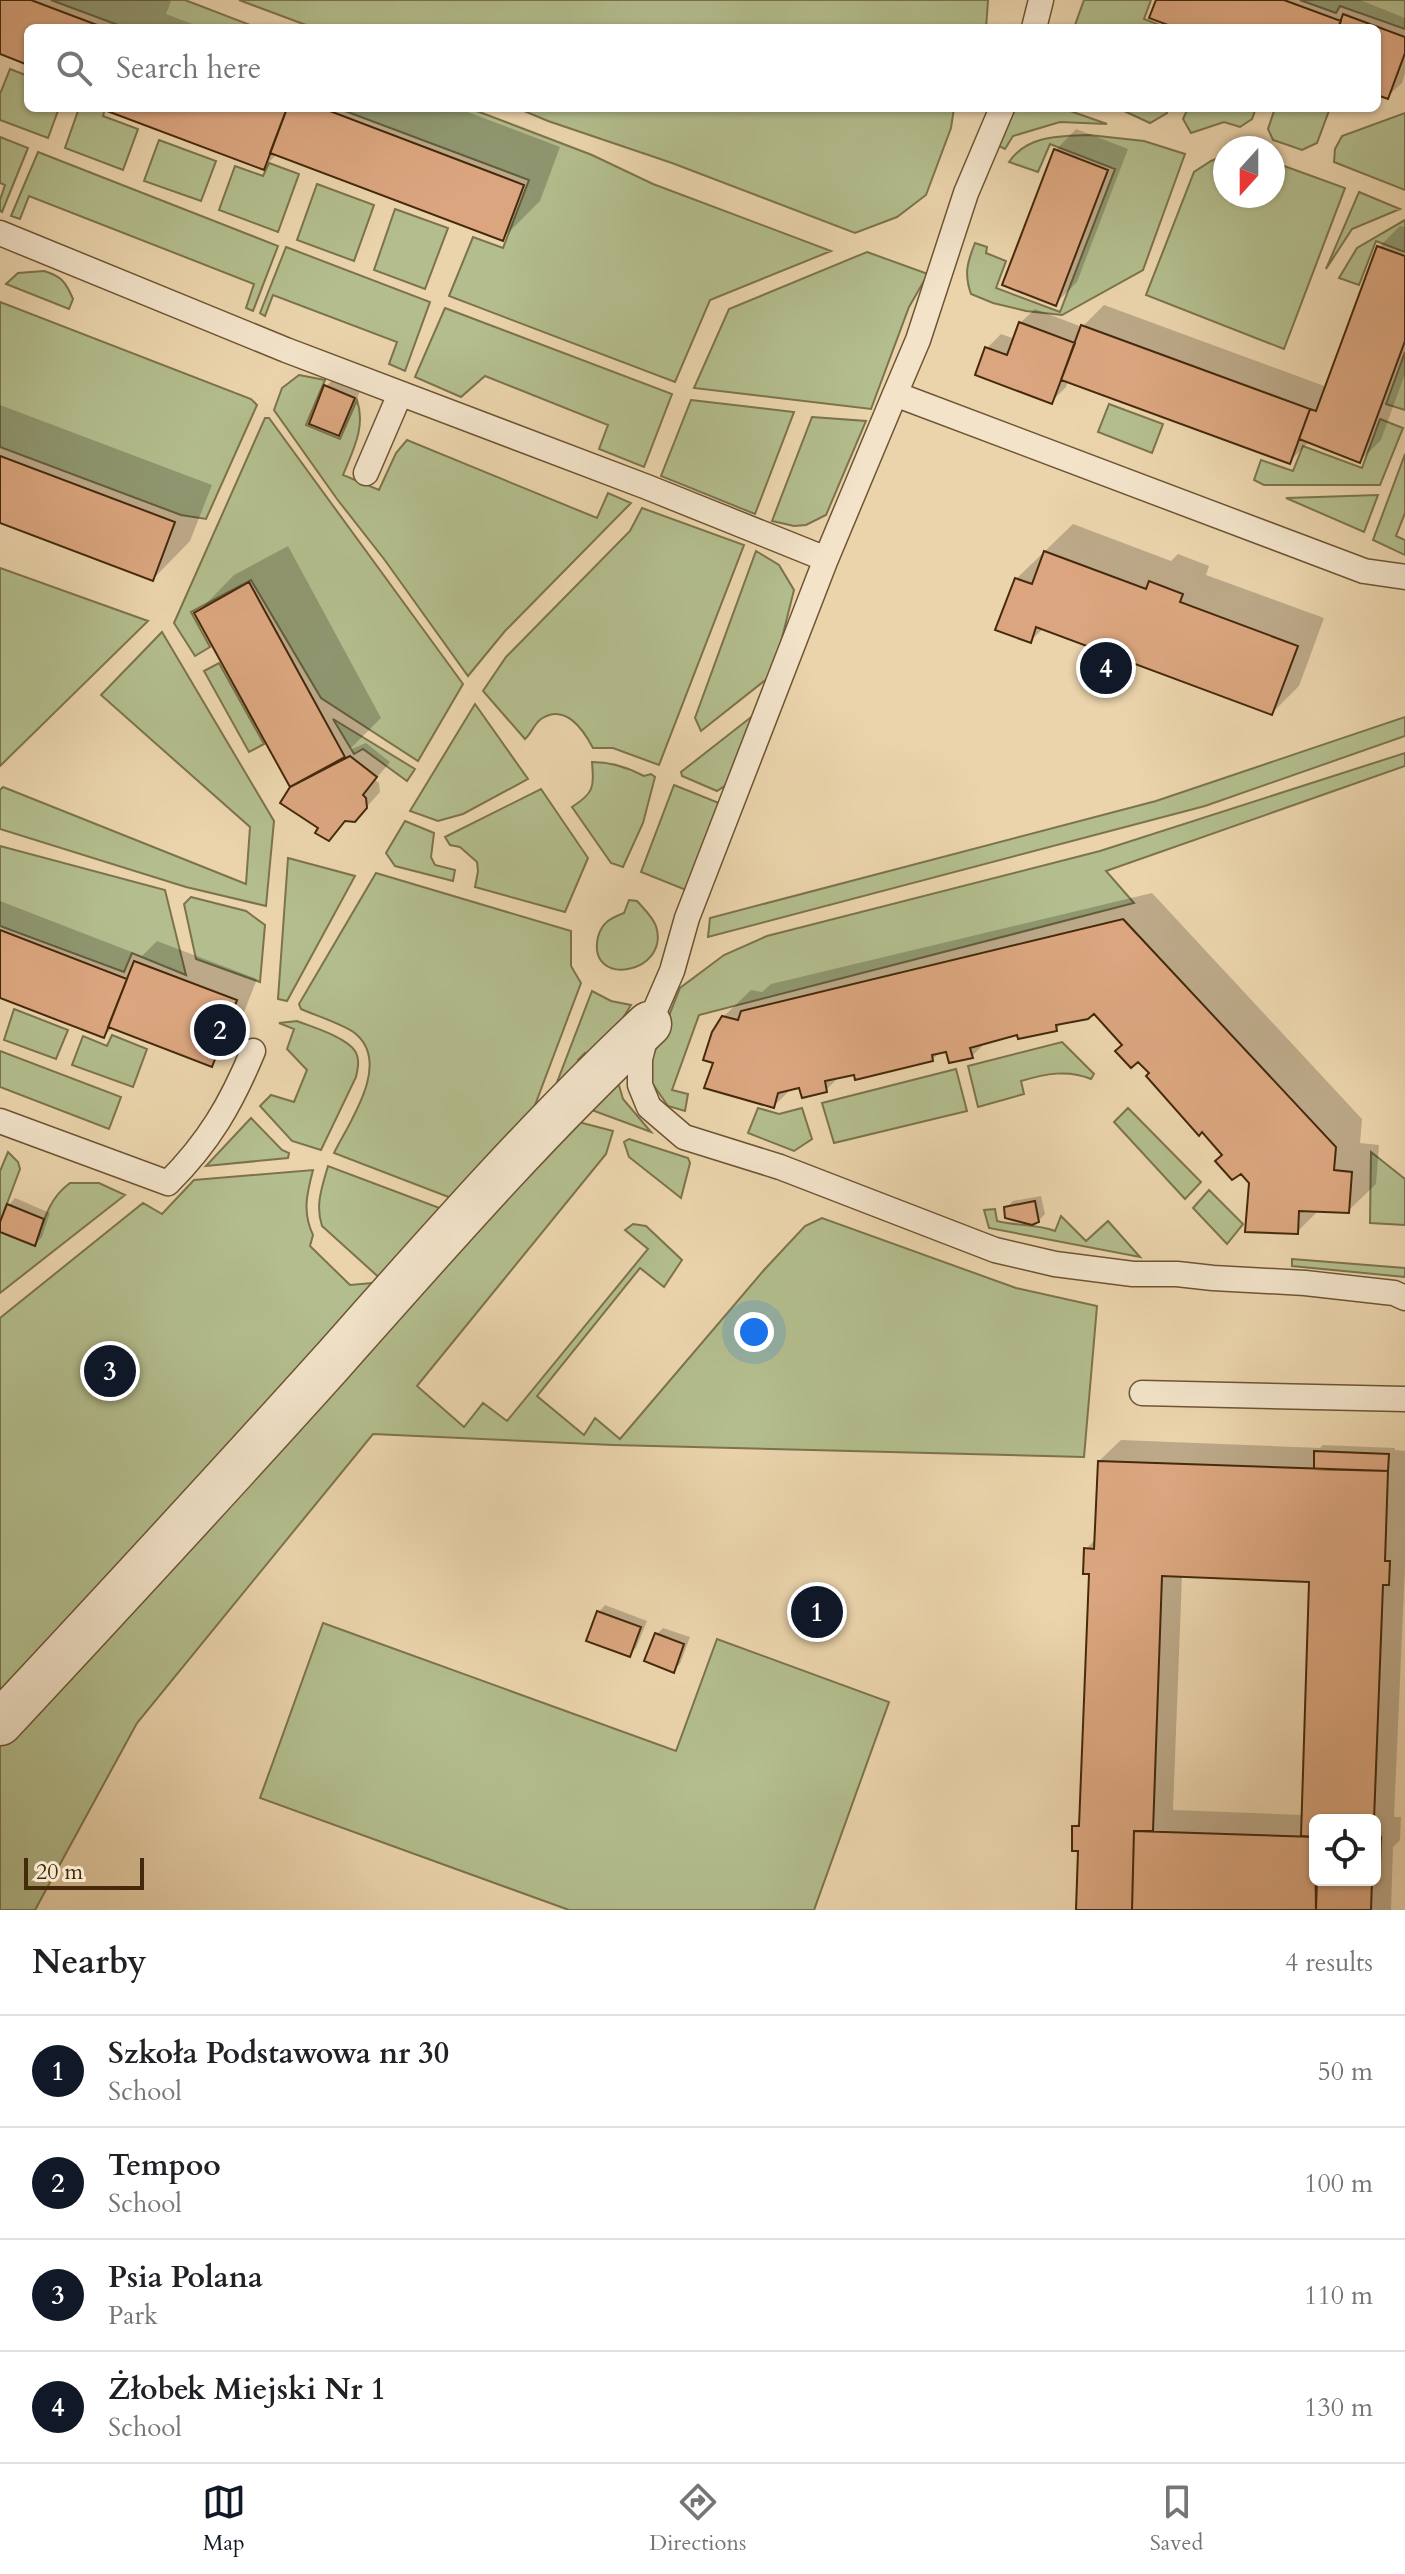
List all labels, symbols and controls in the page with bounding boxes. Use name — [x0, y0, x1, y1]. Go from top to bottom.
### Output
search box — [24, 24, 1381, 112]
icon: search — [52, 46, 96, 90]
text: Search here — [116, 48, 261, 89]
north arrow — [1213, 136, 1285, 208]
pin: 4 — [1080, 638, 1132, 698]
pin: 2 — [194, 1000, 246, 1060]
your location — [734, 1312, 774, 1352]
pin: 3 — [84, 1341, 136, 1401]
pin: 1 — [791, 1582, 843, 1642]
map controls — [1309, 1814, 1381, 1886]
button: locate — [1309, 1814, 1381, 1886]
scale bar — [24, 1854, 144, 1890]
text: 20 m — [36, 1857, 83, 1887]
text: Nearby — [32, 1939, 147, 1985]
text: 4 results — [1285, 1945, 1373, 1980]
text: Szkoła Podstawowa nr 30 — [108, 2033, 449, 2074]
text: 1 — [51, 2054, 65, 2089]
text: 50 m — [1317, 2054, 1373, 2089]
text: School — [108, 2074, 182, 2109]
text: Tempoo — [108, 2145, 221, 2186]
text: 2 — [51, 2166, 65, 2201]
text: 100 m — [1304, 2166, 1373, 2201]
text: School — [108, 2186, 182, 2221]
text: Psia Polana — [108, 2257, 263, 2298]
text: 3 — [51, 2278, 65, 2313]
text: 110 m — [1304, 2278, 1373, 2313]
text: Park — [108, 2298, 158, 2333]
text: Żłobek Miejski Nr 1 — [108, 2369, 386, 2410]
text: 4 — [51, 2390, 65, 2425]
text: 130 m — [1304, 2390, 1373, 2425]
text: School — [108, 2410, 182, 2445]
tab: Map — [202, 2480, 246, 2558]
tab: Directions — [649, 2480, 746, 2558]
tab: Saved — [1150, 2480, 1203, 2558]

